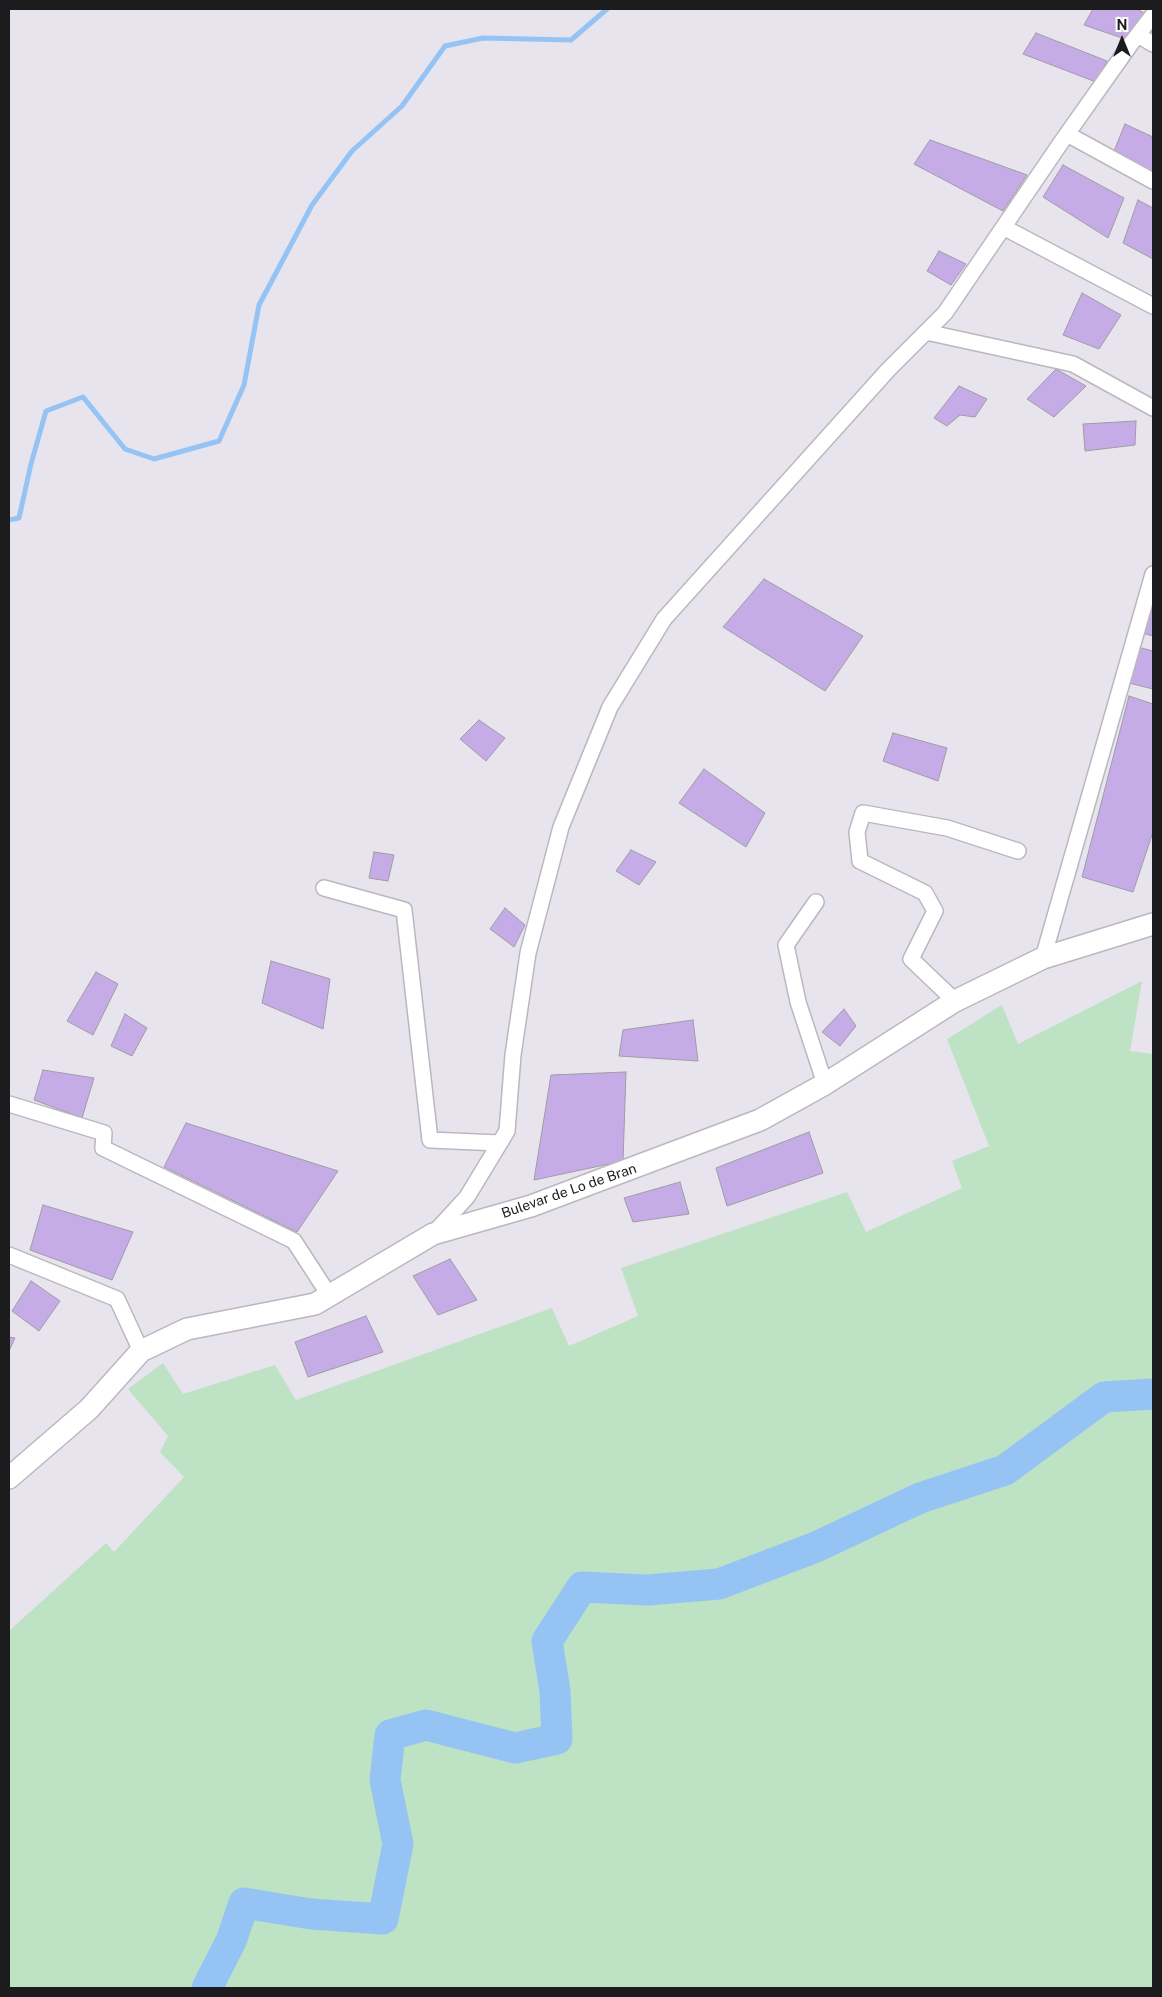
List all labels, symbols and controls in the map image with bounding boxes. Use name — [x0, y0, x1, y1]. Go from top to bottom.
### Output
north arrow — [1097, 15, 1147, 65]
text: N — [1117, 17, 1127, 33]
street label: Bulevar de Lo de Bran — [499, 1160, 639, 1222]

